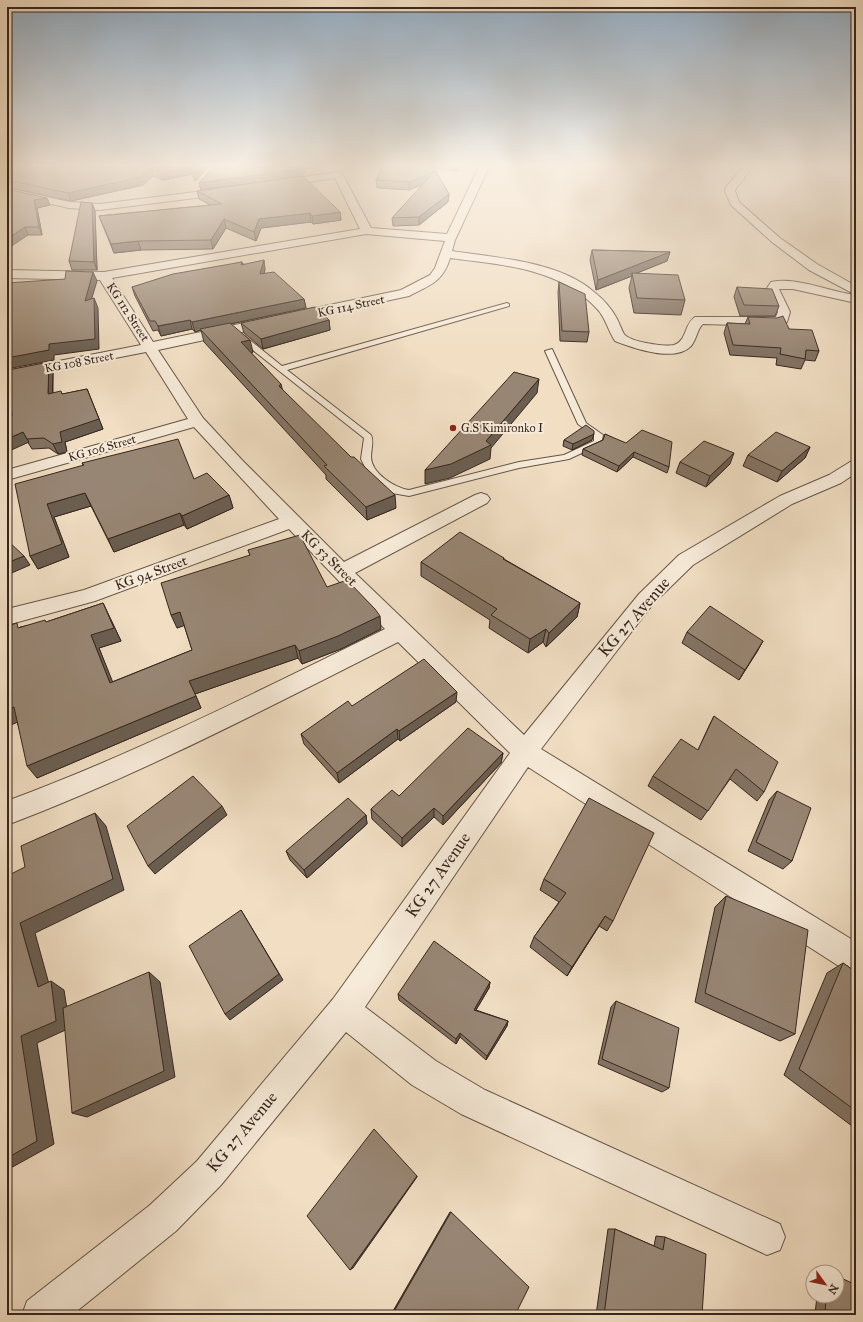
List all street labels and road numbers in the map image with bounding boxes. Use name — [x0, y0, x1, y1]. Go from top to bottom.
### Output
street label: KG 112 Street — [104, 280, 153, 345]
street label: KG 114 Street — [316, 292, 386, 320]
street label: KG 108 Street — [43, 348, 115, 376]
street label: KG 106 Street — [67, 431, 138, 464]
street label: KG 53 Street — [297, 526, 361, 590]
street label: KG 94 Street — [112, 552, 190, 594]
street label: KG 27 Avenue — [594, 573, 674, 661]
street label: KG 27 Avenue — [401, 828, 475, 922]
street label: KG 27 Avenue — [202, 1087, 282, 1177]

